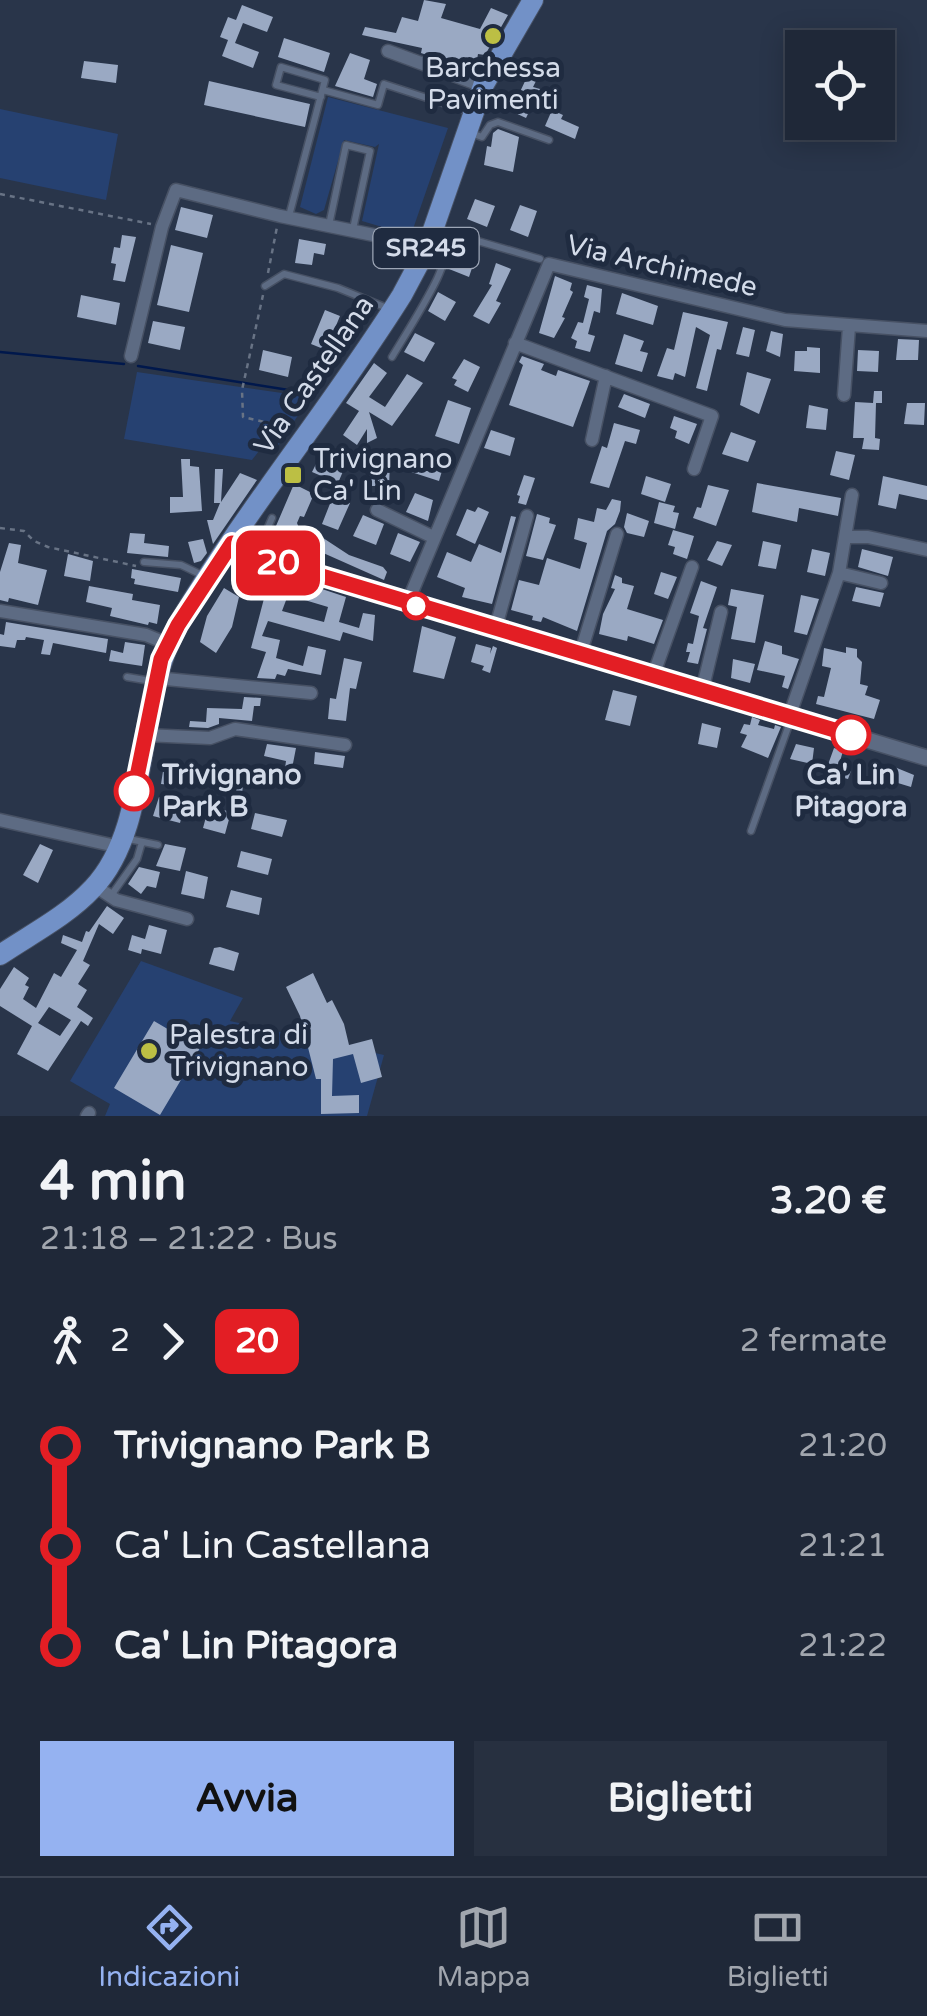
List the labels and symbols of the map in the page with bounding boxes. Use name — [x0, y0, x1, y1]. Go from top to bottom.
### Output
marker: Barchessa Pavimenti — [482, 25, 504, 47]
place label: Barchessa Pavimenti — [425, 51, 561, 117]
road number: SR245 — [374, 228, 478, 268]
street label: Via Archimede — [564, 228, 760, 304]
street label: Via Castellana — [247, 289, 381, 461]
place label: Trivignano Ca' Lin — [313, 442, 452, 508]
marker: Trivignano Ca' Lin — [282, 464, 304, 486]
line badge: 20 — [233, 530, 323, 596]
unlabelled marker — [403, 593, 429, 619]
marker: Ca' Lin Pitagora — [832, 716, 870, 754]
place label: Trivignano Park B — [161, 758, 301, 824]
place label: Ca' Lin Pitagora — [794, 758, 908, 824]
marker: Trivignano Park B — [115, 772, 153, 810]
place label: Palestra di Trivignano — [169, 1018, 308, 1084]
marker: Palestra di Trivignano — [138, 1040, 160, 1062]

